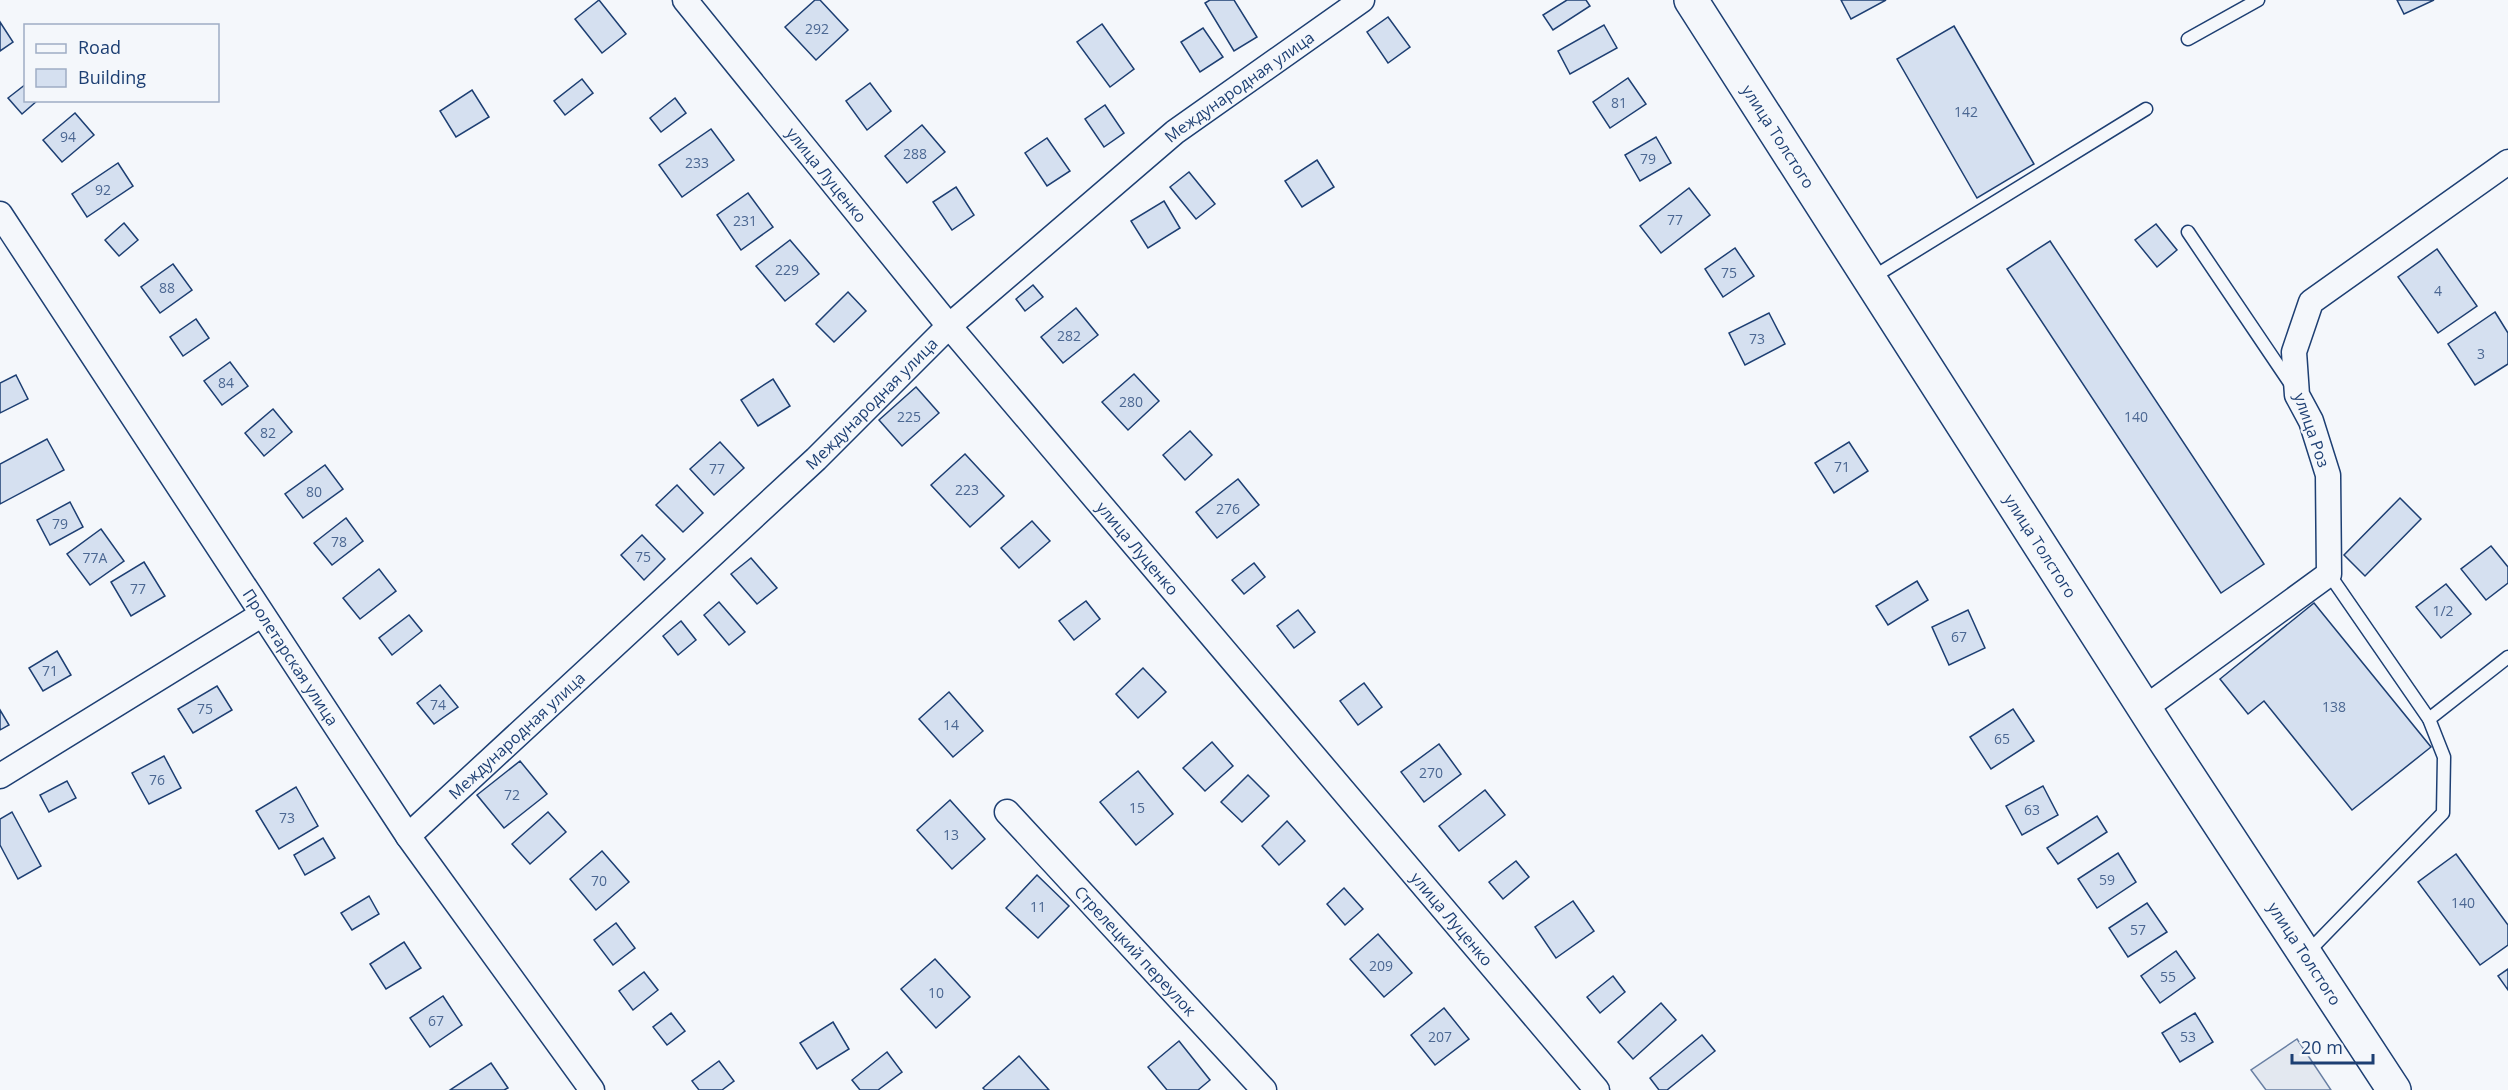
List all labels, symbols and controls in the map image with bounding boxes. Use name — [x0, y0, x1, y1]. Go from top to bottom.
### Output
house number: 292 — [805, 19, 829, 38]
legend — [24, 24, 219, 102]
street label: Международная улица — [1160, 26, 1318, 147]
text: Road — [78, 35, 121, 59]
text: Building — [78, 65, 146, 89]
street label: улица Толстого — [1737, 80, 1820, 193]
house number: 81 — [1611, 93, 1627, 112]
house number: 142 — [1954, 102, 1978, 121]
street label: улица Луценко — [781, 123, 872, 227]
house number: 94 — [60, 127, 76, 146]
house number: 288 — [903, 144, 927, 163]
house number: 79 — [1640, 149, 1656, 168]
house number: 233 — [685, 153, 709, 172]
house number: 92 — [95, 180, 111, 199]
house number: 77 — [1667, 210, 1683, 229]
house number: 231 — [733, 211, 757, 230]
house number: 229 — [775, 260, 799, 279]
house number: 75 — [1721, 263, 1737, 282]
house number: 88 — [159, 278, 175, 297]
house number: 4 — [2434, 281, 2442, 300]
house number: 282 — [1057, 326, 1081, 345]
house number: 73 — [1749, 329, 1765, 348]
street label: Международная улица — [801, 333, 942, 474]
house number: 3 — [2477, 344, 2485, 363]
house number: 84 — [218, 373, 234, 392]
street label: улица Роз — [2289, 390, 2335, 470]
house number: 280 — [1119, 392, 1143, 411]
house number: 225 — [897, 407, 921, 426]
house number: 140 — [2124, 407, 2148, 426]
house number: 82 — [260, 423, 276, 442]
house number: 71 — [1834, 457, 1850, 476]
house number: 77 — [709, 459, 725, 478]
house number: 223 — [955, 480, 979, 499]
house number: 80 — [306, 482, 322, 501]
street label: улица Толстого — [1999, 490, 2082, 602]
street label: улица Луценко — [1091, 497, 1184, 600]
house number: 276 — [1216, 499, 1240, 518]
house number: 79 — [52, 514, 68, 533]
house number: 78 — [331, 532, 347, 551]
house number: 75 — [635, 547, 651, 566]
house number: 77А — [83, 548, 108, 567]
house number: 77 — [130, 579, 146, 598]
street label: Пролетарская улица — [238, 584, 344, 730]
house number: 1/2 — [2432, 601, 2454, 620]
house number: 67 — [1951, 627, 1967, 646]
house number: 71 — [42, 661, 58, 680]
street label: Международная улица — [444, 667, 590, 804]
house number: 74 — [430, 695, 446, 714]
house number: 138 — [2322, 697, 2346, 716]
house number: 75 — [197, 699, 213, 718]
house number: 14 — [943, 715, 959, 734]
house number: 65 — [1994, 729, 2010, 748]
house number: 270 — [1419, 763, 1443, 782]
house number: 76 — [149, 770, 165, 789]
house number: 72 — [504, 785, 520, 804]
house number: 15 — [1129, 798, 1145, 817]
house number: 63 — [2024, 800, 2040, 819]
house number: 73 — [279, 808, 295, 827]
house number: 13 — [943, 825, 959, 844]
street label: улица Луценко — [1406, 867, 1498, 971]
house number: 59 — [2099, 870, 2115, 889]
house number: 70 — [591, 871, 607, 890]
street label: Стрелецкий переулок — [1069, 881, 1202, 1021]
house number: 140 — [2451, 893, 2475, 912]
house number: 11 — [1030, 897, 1046, 916]
street label: улица Толстого — [2263, 898, 2347, 1010]
house number: 57 — [2130, 920, 2146, 939]
house number: 209 — [1369, 956, 1393, 975]
house number: 55 — [2160, 967, 2176, 986]
house number: 10 — [928, 983, 944, 1002]
house number: 67 — [428, 1011, 444, 1030]
house number: 207 — [1428, 1027, 1452, 1046]
house number: 53 — [2180, 1027, 2196, 1046]
scale bar — [2292, 1027, 2373, 1065]
text: 20 m — [2301, 1035, 2343, 1059]

